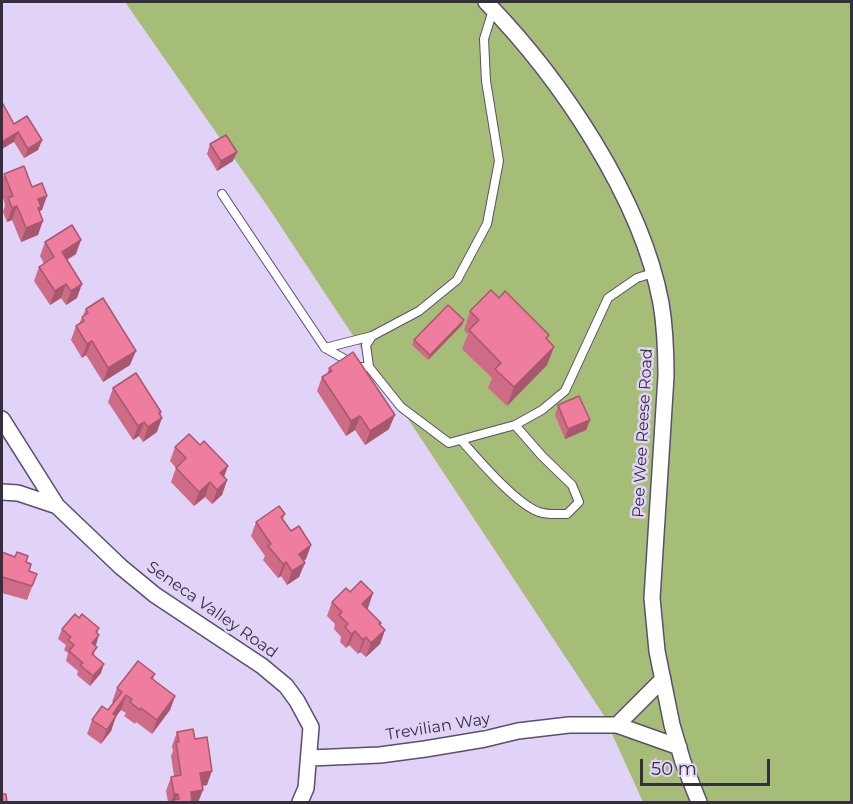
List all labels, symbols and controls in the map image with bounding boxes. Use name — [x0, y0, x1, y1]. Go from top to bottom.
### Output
street label: Pee Wee Reese Road — [629, 348, 657, 518]
street label: Seneca Valley Road — [143, 558, 281, 662]
street label: Trevilian Way — [384, 709, 492, 745]
scale bar — [643, 747, 774, 785]
text: 50 m — [651, 758, 697, 780]

